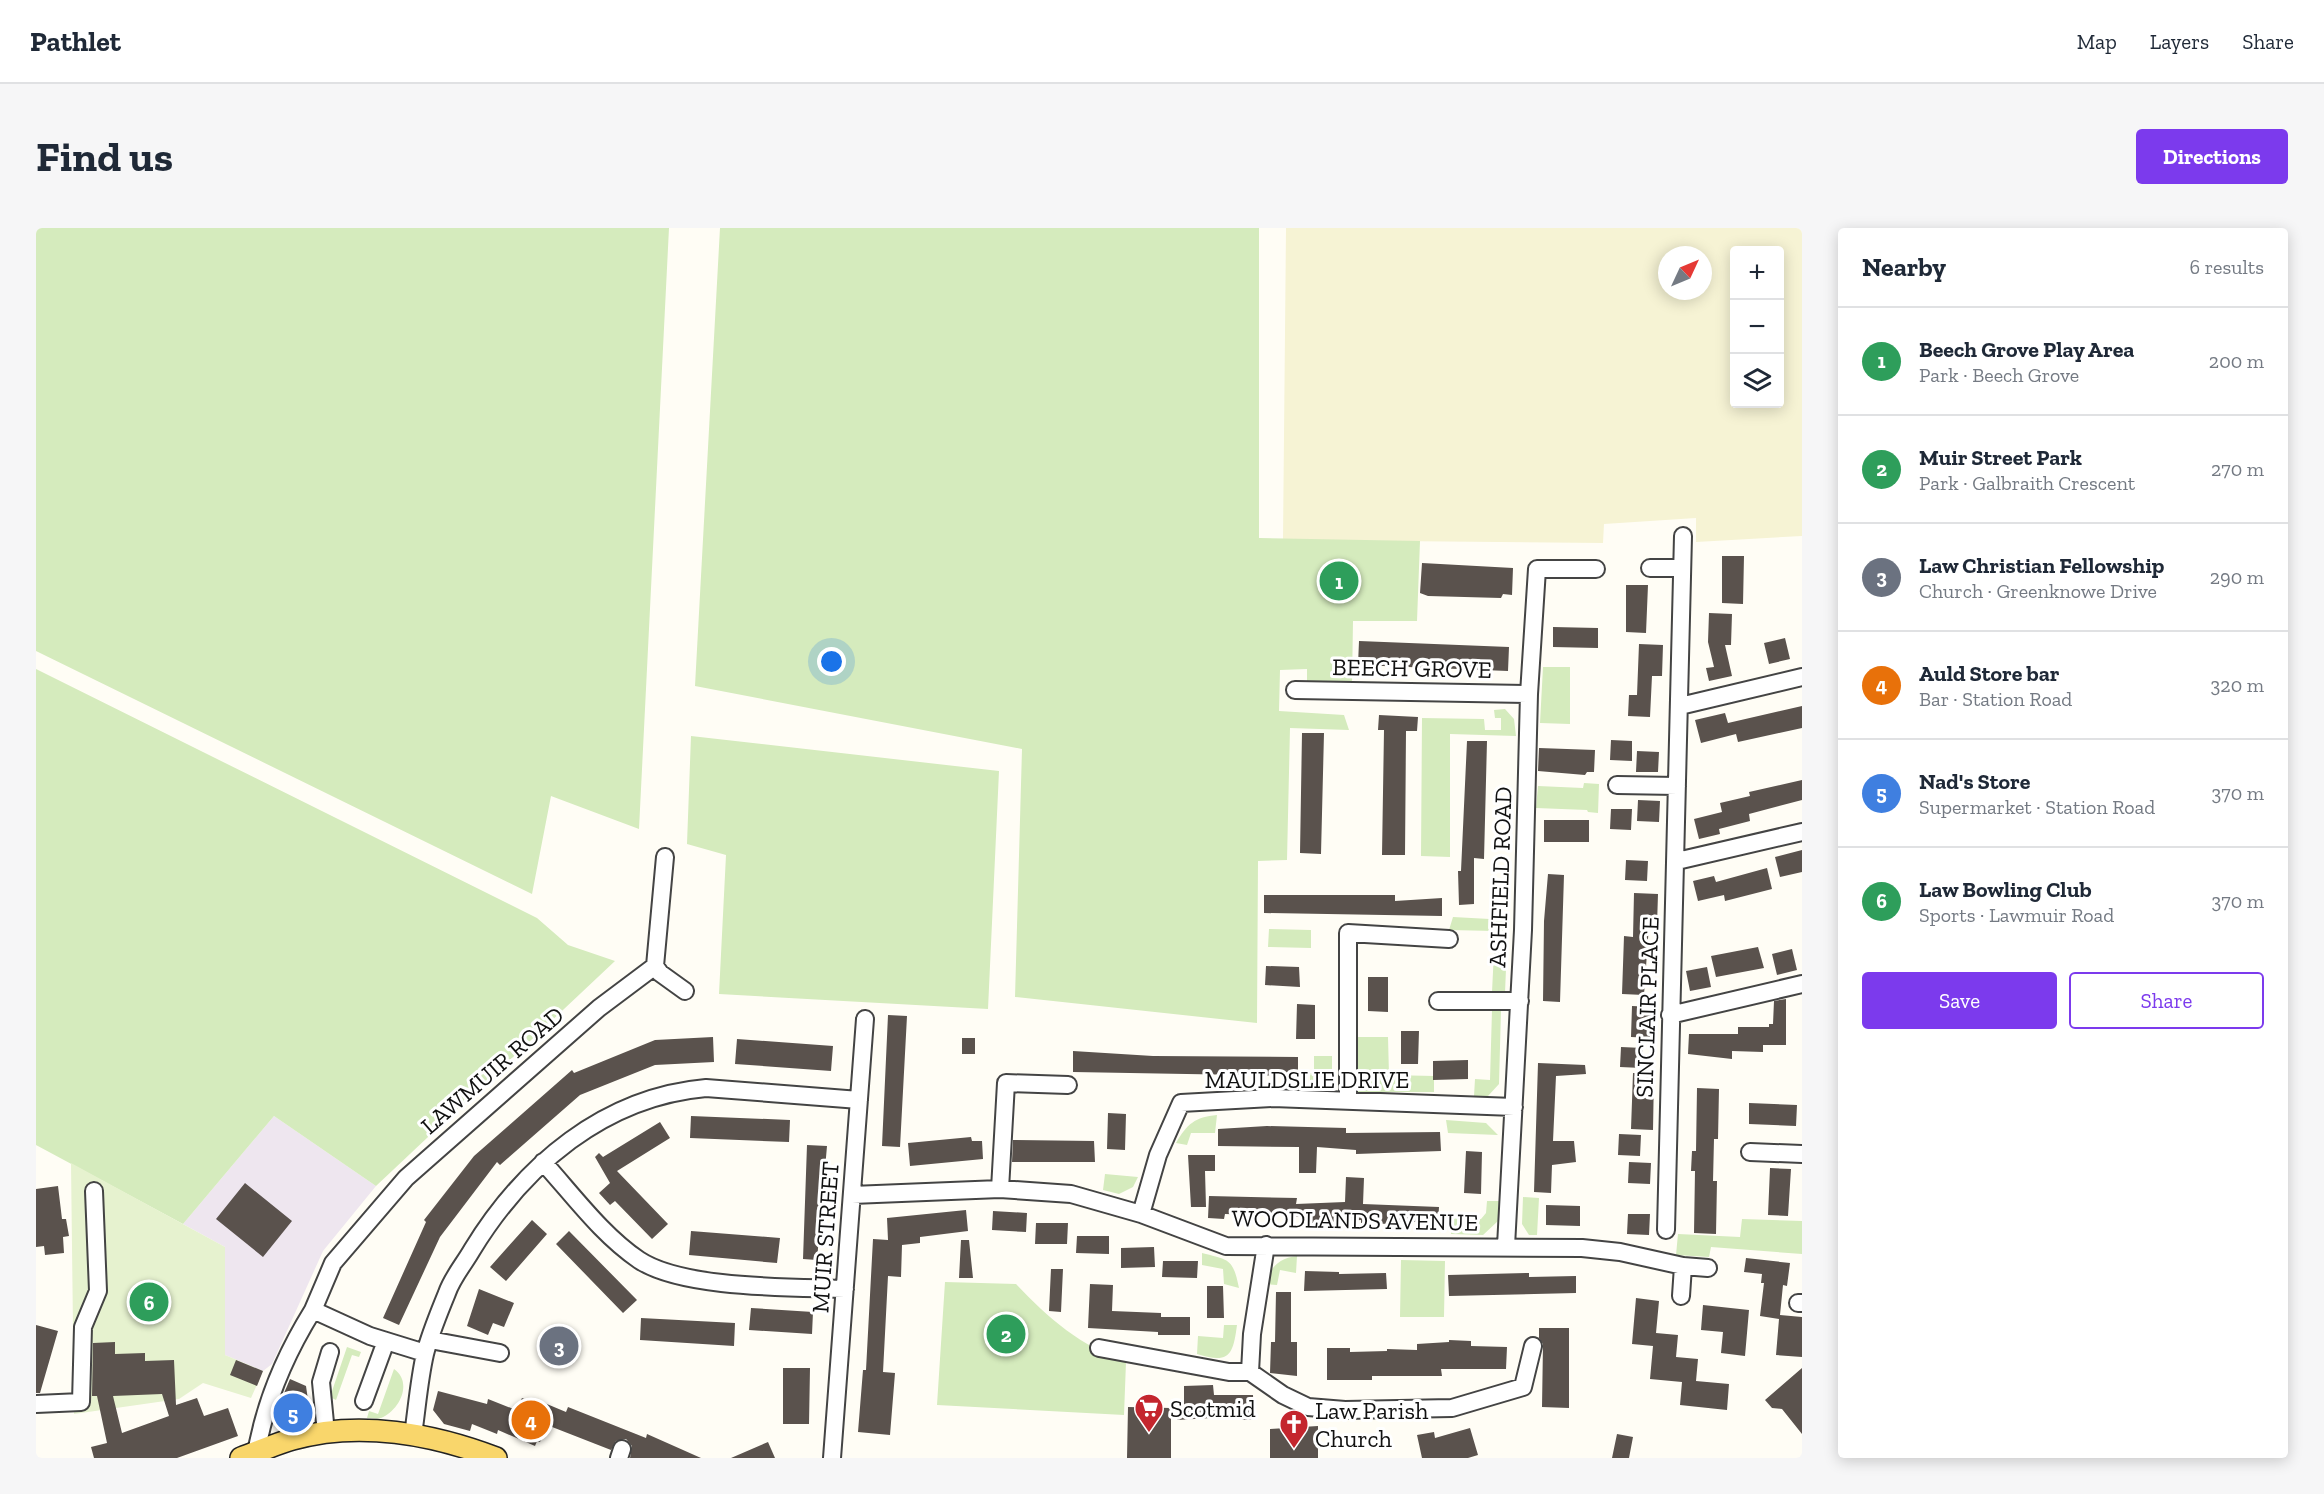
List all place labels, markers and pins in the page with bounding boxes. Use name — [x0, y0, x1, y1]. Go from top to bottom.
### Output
pin: 1 — [1320, 558, 1358, 604]
pin: 6 — [130, 1280, 168, 1324]
pin: 2 — [986, 1312, 1026, 1356]
pin: 3 — [540, 1324, 578, 1368]
pin: 5 — [274, 1390, 312, 1436]
supermarket icon: Scotmid — [1133, 1392, 1165, 1434]
place label: Scotmid — [1170, 1394, 1256, 1423]
place label: Law Parish Church — [1315, 1396, 1429, 1453]
pin: 4 — [512, 1398, 550, 1442]
church icon: Law Parish Church — [1278, 1408, 1310, 1450]

